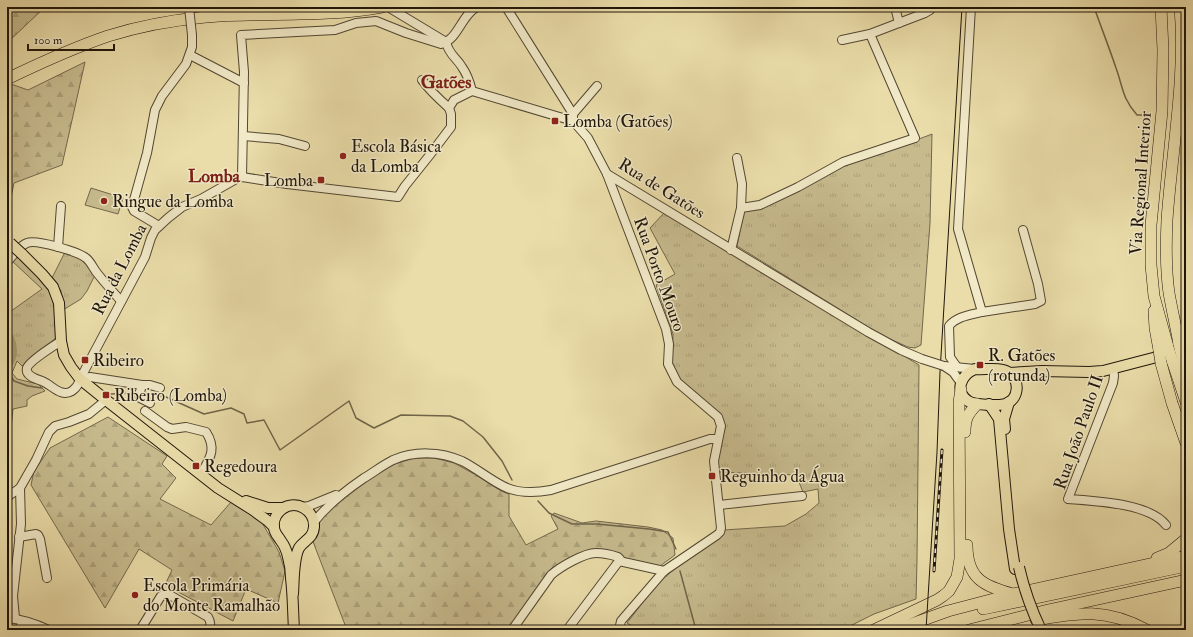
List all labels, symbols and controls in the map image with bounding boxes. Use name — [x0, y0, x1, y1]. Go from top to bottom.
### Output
scale bar — [28, 26, 114, 52]
text: 100 m — [34, 33, 63, 48]
district label: Gatões — [421, 71, 471, 94]
street label: Via Regional Interior — [1125, 110, 1156, 256]
place label: Lomba (Gatões) — [563, 111, 673, 132]
marker: Lomba (Gatões) — [550, 116, 560, 126]
place label: Escola Básica da Lomba — [351, 136, 442, 177]
marker: Escola Básica da Lomba — [338, 151, 348, 161]
street label: Rua de Gatões — [615, 153, 709, 223]
district label: Lomba — [188, 165, 241, 188]
place label: Lomba — [264, 170, 314, 191]
marker: Lomba — [316, 175, 326, 185]
place label: Ringue da Lomba — [112, 191, 234, 212]
marker: Ringue da Lomba — [99, 196, 109, 206]
street label: Rua Porto Mouro — [629, 214, 690, 334]
street label: Rua da Lomba — [88, 219, 152, 318]
place label: R. Gatões (rotunda) — [988, 345, 1055, 386]
place label: Ribeiro — [93, 350, 144, 371]
marker: Ribeiro — [80, 355, 90, 365]
marker: R. Gatões (rotunda) — [975, 360, 985, 370]
street label: Rua João Paulo II — [1049, 372, 1109, 493]
place label: Ribeiro (Lomba) — [114, 385, 227, 406]
marker: Ribeiro (Lomba) — [101, 390, 111, 400]
place label: Regedoura — [204, 456, 278, 477]
marker: Regedoura — [191, 461, 201, 471]
place label: Reguinho da Água — [720, 465, 845, 487]
marker: Reguinho da Água — [707, 471, 717, 481]
place label: Escola Primária do Monte Ramalhão — [143, 575, 280, 616]
marker: Escola Primária do Monte Ramalhão — [130, 590, 140, 600]

